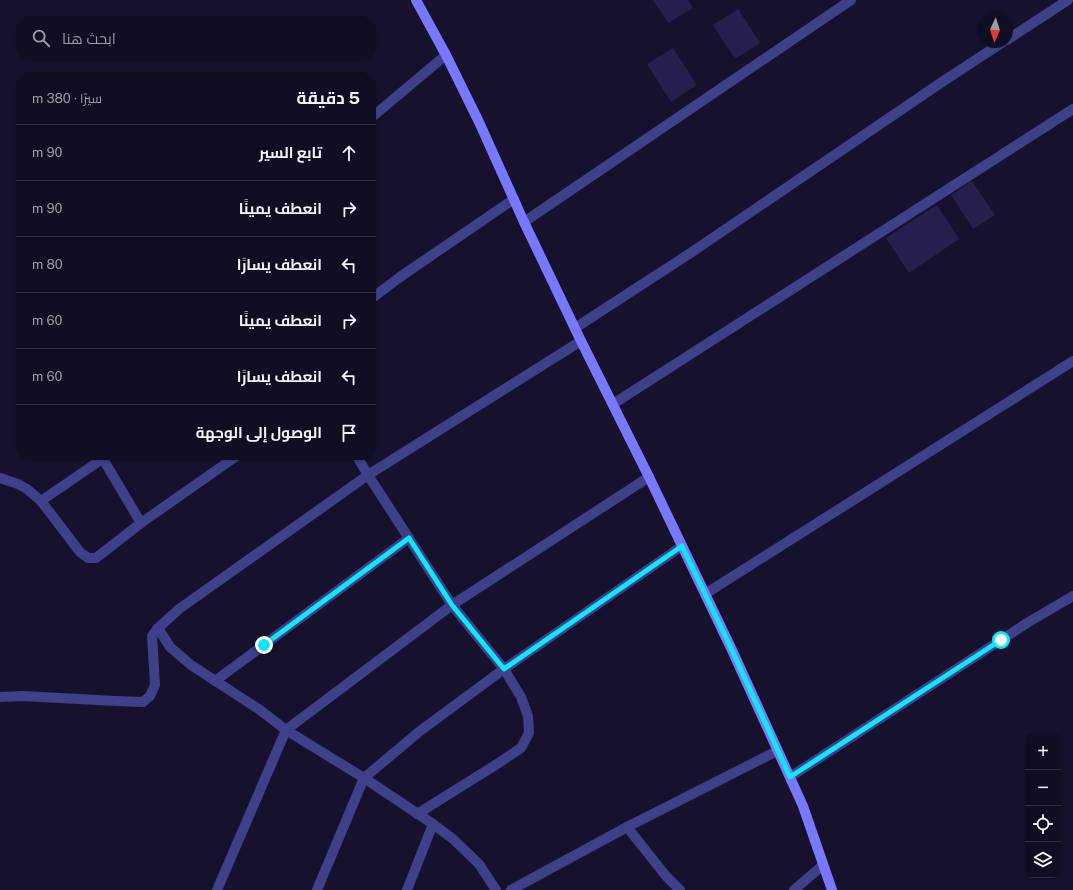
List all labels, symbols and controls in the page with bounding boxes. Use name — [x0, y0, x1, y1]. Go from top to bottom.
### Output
north arrow — [977, 12, 1013, 48]
search box — [16, 16, 376, 60]
icon: search — [30, 27, 52, 49]
text: ابحث هنا — [62, 30, 116, 47]
text: 5 دقيقة — [297, 88, 360, 108]
text: سيرًا · 380 m — [32, 91, 102, 106]
icon: ahead — [338, 142, 360, 164]
text: تابع السير — [259, 144, 322, 161]
text: 90 m — [32, 145, 62, 160]
icon: right — [338, 198, 360, 220]
text: انعطف يمينًا — [239, 200, 322, 217]
text: 90 m — [32, 201, 62, 216]
icon: left — [338, 254, 360, 276]
text: انعطف يسارًا — [237, 256, 322, 273]
text: 80 m — [32, 257, 63, 272]
icon: right — [338, 310, 360, 332]
text: انعطف يمينًا — [239, 312, 322, 329]
text: 60 m — [32, 313, 62, 328]
icon: left — [338, 366, 360, 388]
text: انعطف يسارًا — [237, 368, 322, 385]
text: 60 m — [32, 369, 62, 384]
icon: arrive — [338, 422, 360, 444]
text: الوصول إلى الوجهة — [196, 424, 322, 441]
route start — [992, 631, 1010, 649]
route end — [255, 636, 273, 654]
map controls — [1025, 734, 1061, 878]
button: + — [1025, 734, 1061, 770]
button: − — [1025, 770, 1061, 806]
button: locate — [1025, 806, 1061, 842]
button: layers — [1025, 842, 1061, 878]

